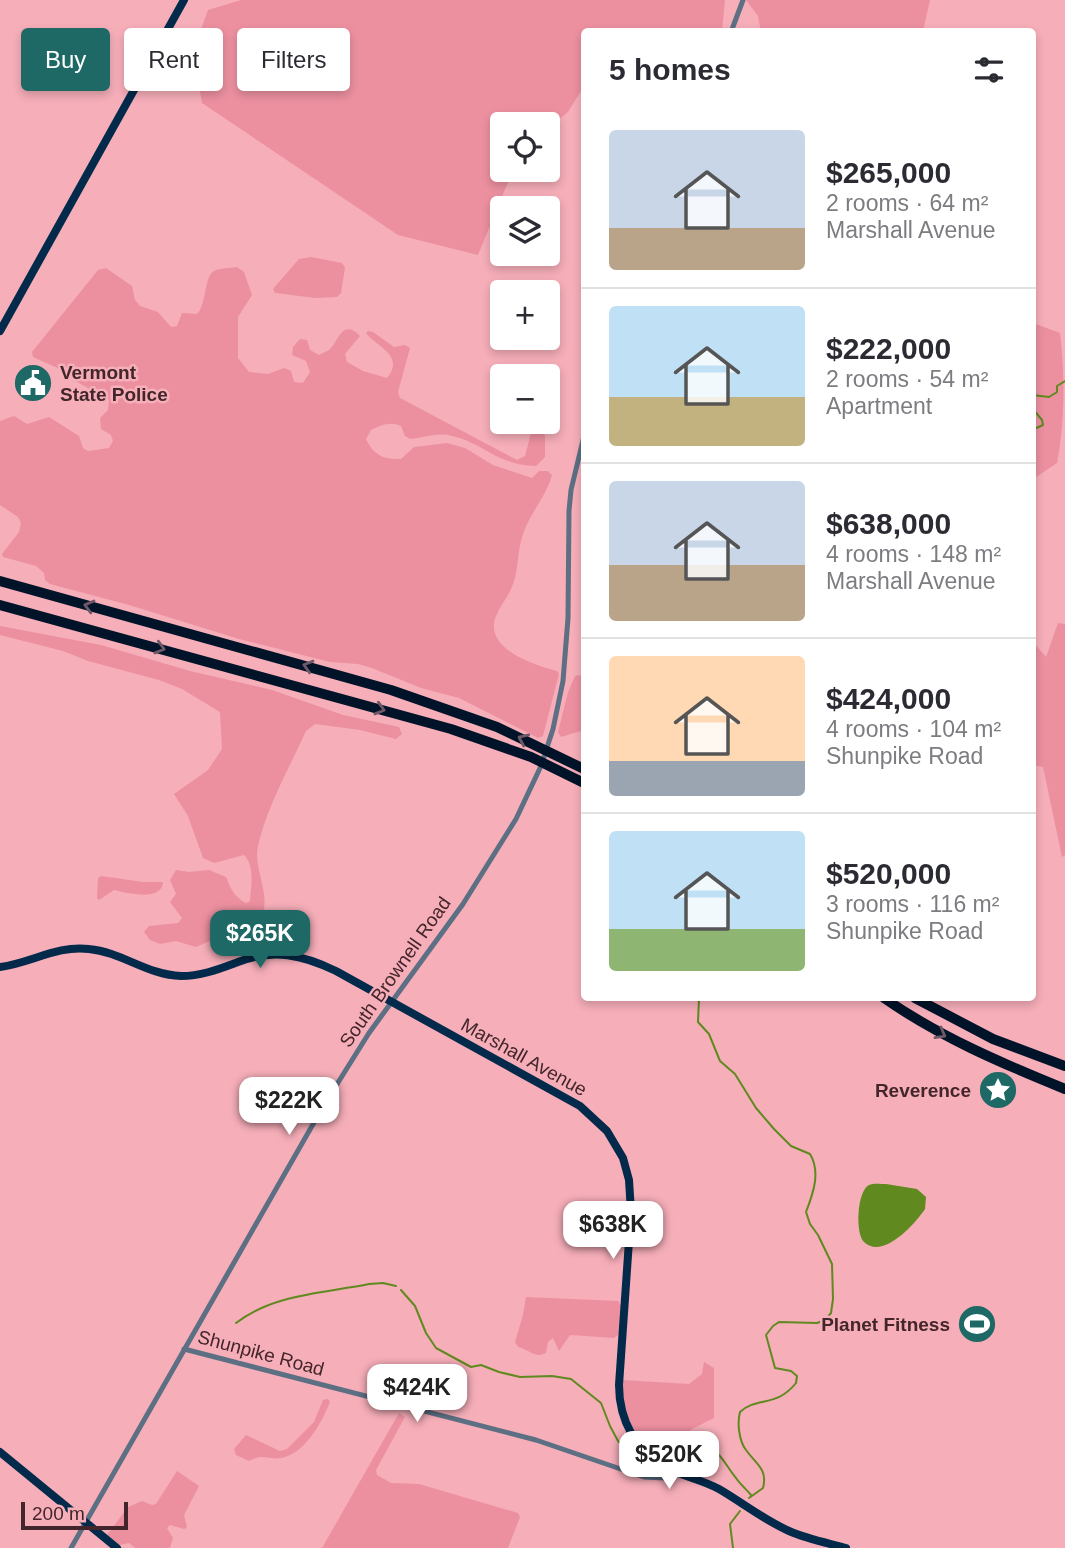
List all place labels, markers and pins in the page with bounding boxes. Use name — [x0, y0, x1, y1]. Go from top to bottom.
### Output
public building icon: Vermont State Police — [12, 362, 54, 404]
place label: Vermont State Police — [60, 362, 168, 405]
pin: $265K — [211, 911, 309, 970]
place icon: Reverence — [977, 1069, 1019, 1111]
pin: $222K — [240, 1078, 338, 1137]
place label: Reverence — [875, 1080, 971, 1101]
pin: $638K — [564, 1202, 662, 1261]
sports icon: Planet Fitness — [956, 1303, 998, 1345]
place label: Planet Fitness — [821, 1314, 950, 1335]
pin: $424K — [368, 1364, 466, 1424]
pin: $520K — [620, 1432, 718, 1491]

